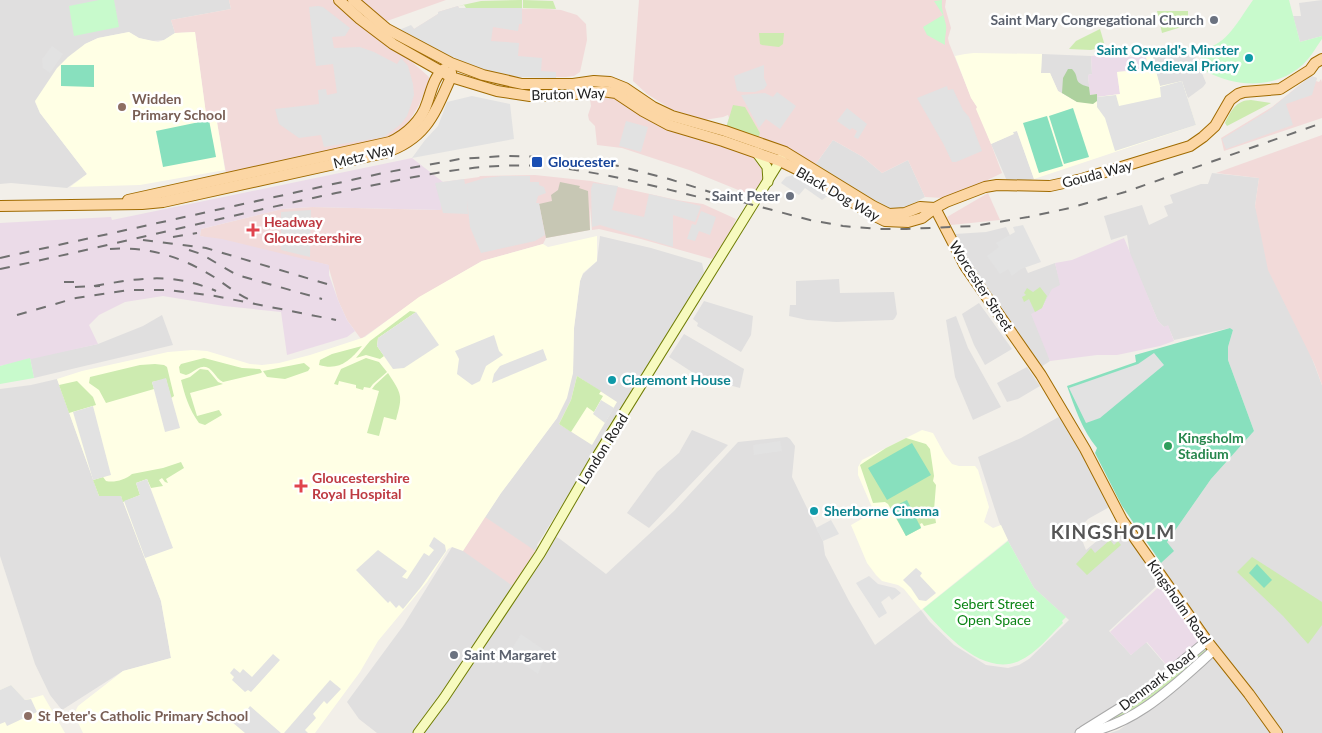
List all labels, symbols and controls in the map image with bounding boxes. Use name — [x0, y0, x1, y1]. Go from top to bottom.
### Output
place label: Saint Mary Congregational Church — [991, 11, 1204, 28]
marker: Saint Mary Congregational Church — [1208, 14, 1220, 26]
place label: Saint Oswald's Minster & Medieval Priory — [1096, 41, 1240, 74]
marker: Saint Oswald's Minster & Medieval Priory — [1243, 52, 1255, 64]
street label: Bruton Way — [531, 84, 606, 103]
place label: Widden Primary School — [132, 90, 226, 123]
marker: Widden Primary School — [116, 101, 128, 113]
street label: Metz Way — [331, 140, 397, 171]
place label: Gloucester — [548, 153, 616, 170]
marker: Gloucester — [530, 155, 544, 169]
street label: Gouda Way — [1060, 156, 1134, 191]
street label: Black Dog Way — [794, 163, 884, 225]
place label: Saint Peter — [712, 187, 781, 204]
marker: Saint Peter — [784, 190, 796, 202]
place label: Headway Gloucestershire — [264, 213, 362, 246]
marker: Headway Gloucestershire — [246, 223, 260, 237]
street label: Worcester Street — [946, 237, 1017, 334]
place label: Claremont House — [622, 371, 731, 388]
marker: Claremont House — [606, 374, 618, 386]
street label: London Road — [574, 410, 631, 487]
place label: Kingsholm Stadium — [1178, 429, 1244, 462]
marker: Kingsholm Stadium — [1162, 440, 1174, 452]
place label: Gloucestershire Royal Hospital — [312, 469, 410, 502]
marker: Gloucestershire Royal Hospital — [294, 479, 308, 493]
place label: Sherborne Cinema — [824, 502, 939, 519]
marker: Sherborne Cinema — [808, 505, 820, 517]
district label: KINGSHOLM — [1051, 520, 1175, 543]
street label: Kingsholm Road — [1144, 556, 1215, 647]
park label: Sebert Street Open Space — [954, 595, 1034, 628]
street label: Denmark Road — [1115, 645, 1198, 714]
place label: Saint Margaret — [464, 646, 557, 663]
marker: Saint Margaret — [448, 649, 460, 661]
place label: St Peter's Catholic Primary School — [38, 707, 248, 724]
marker: St Peter's Catholic Primary School — [22, 710, 34, 722]

